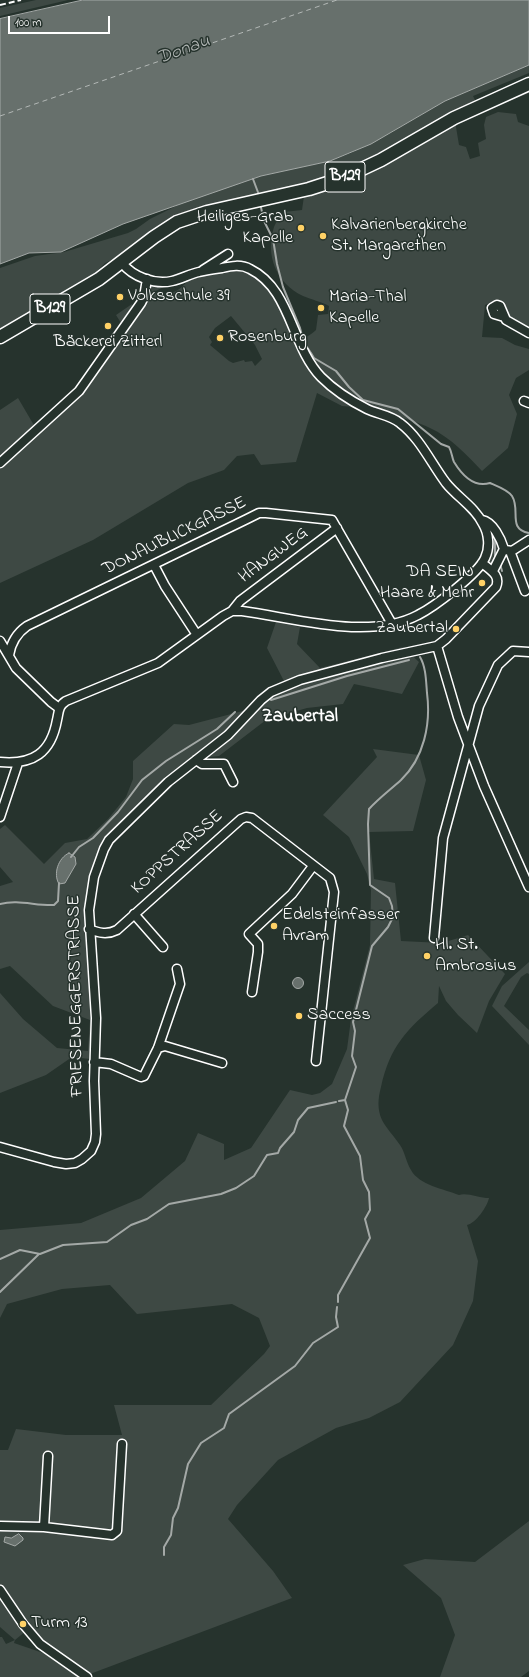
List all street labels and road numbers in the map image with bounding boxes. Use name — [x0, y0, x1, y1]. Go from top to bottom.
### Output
road number: B129 — [325, 162, 365, 192]
road number: B129 — [30, 294, 70, 324]
street label: DONAUBLICKGASSE — [99, 493, 251, 581]
street label: HANGWEG — [235, 523, 313, 589]
street label: KOPPSTRASSE — [128, 806, 228, 900]
street label: FRIESENEGGERSTRASSE — [64, 895, 90, 1097]

